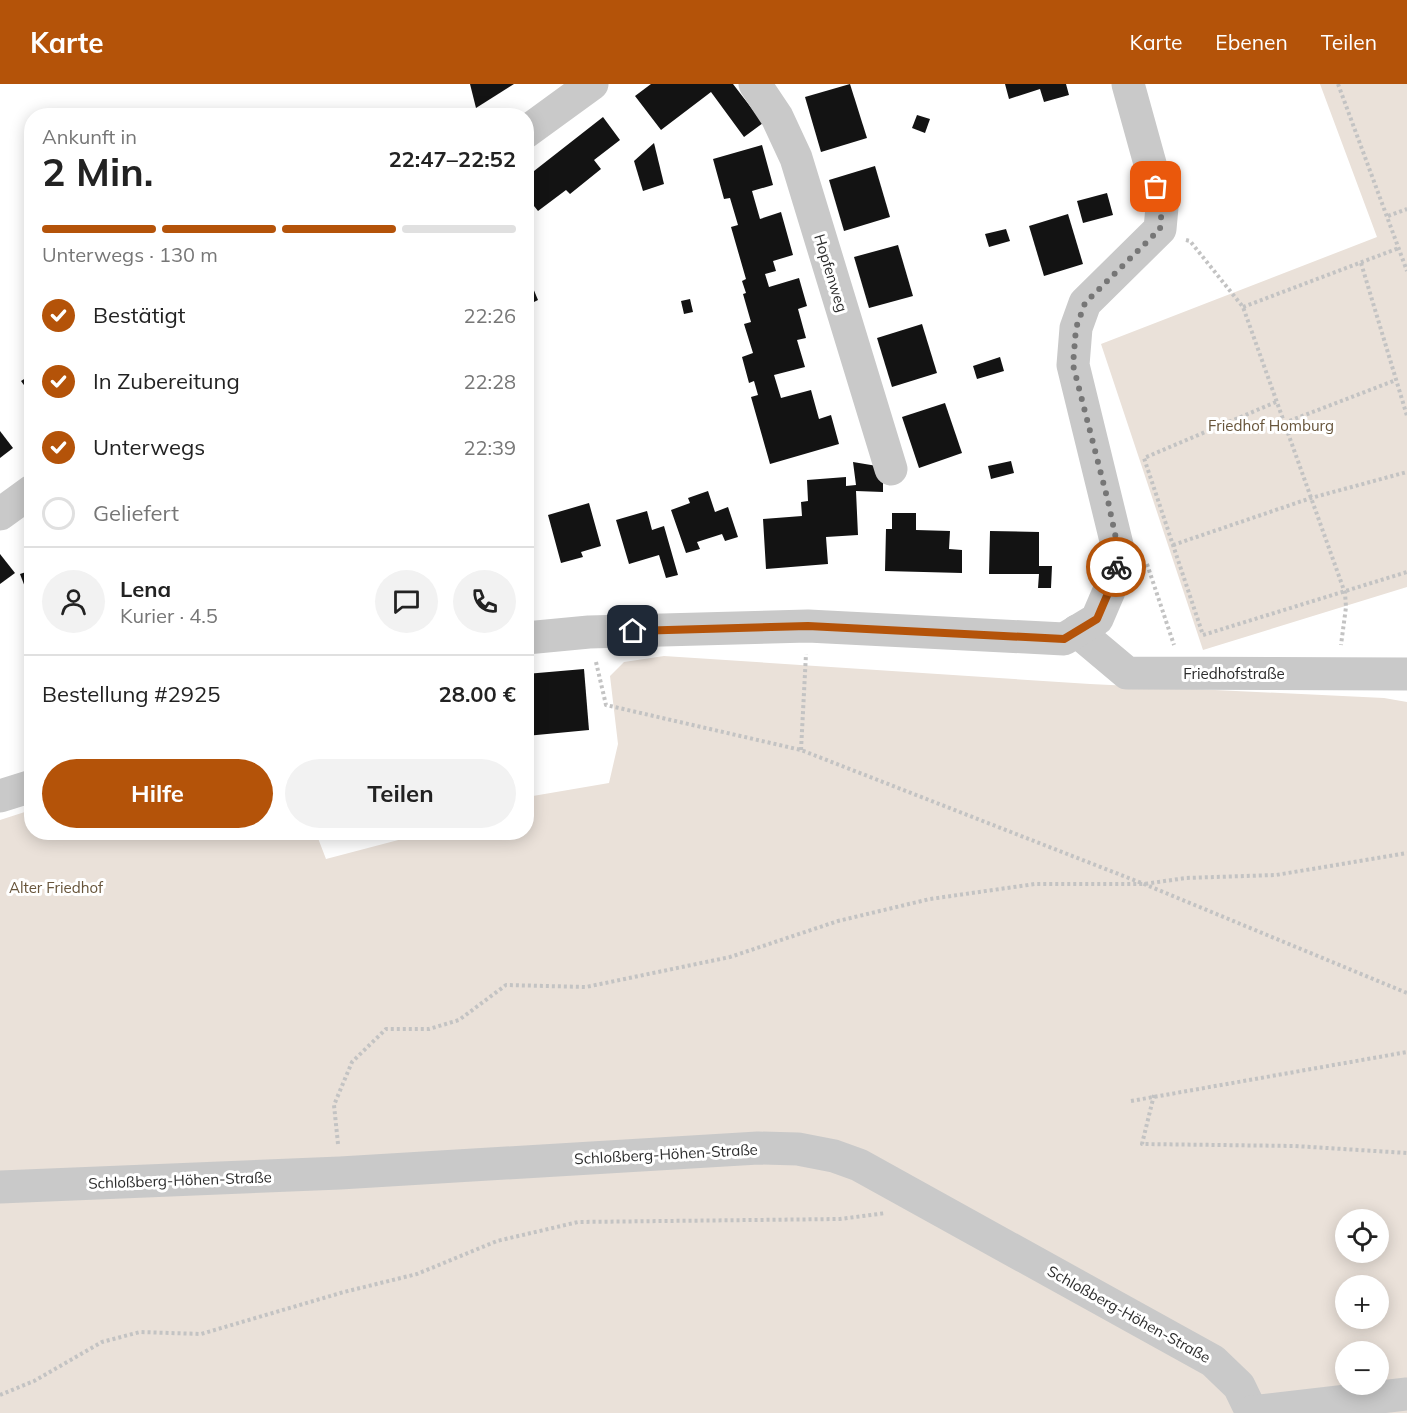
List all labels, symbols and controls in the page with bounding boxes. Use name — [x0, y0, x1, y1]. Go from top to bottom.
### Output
text: Karte — [30, 25, 104, 60]
text: Karte — [1130, 29, 1182, 55]
text: Ebenen — [1215, 29, 1288, 55]
text: Teilen — [1321, 29, 1377, 55]
text: Ankunft in — [42, 124, 137, 149]
text: 22:47–22:52 — [388, 145, 516, 173]
text: 2 Min. — [42, 147, 153, 196]
pin — [1130, 161, 1181, 212]
icon: bag — [1139, 170, 1172, 203]
street label: Hopfenweg — [810, 232, 852, 314]
text: Unterwegs · 130 m — [42, 242, 218, 267]
icon: check — [42, 299, 75, 332]
text: Bestätigt — [93, 301, 186, 329]
text: 22:26 — [463, 303, 516, 328]
icon: check — [42, 365, 75, 398]
text: In Zubereitung — [93, 367, 240, 395]
text: 22:28 — [463, 369, 516, 394]
park label: Friedhof Homburg — [1208, 416, 1334, 435]
icon: check — [42, 431, 75, 464]
text: Unterwegs — [93, 433, 205, 461]
text: 22:39 — [463, 435, 516, 460]
text: Geliefert — [93, 499, 179, 527]
courier — [1086, 537, 1146, 597]
icon: bike — [1100, 551, 1133, 584]
button: person — [42, 570, 105, 633]
button: chat — [375, 570, 438, 633]
button: phone — [453, 570, 516, 633]
text: Lena — [120, 575, 171, 603]
text: Kurier · 4.5 — [120, 603, 218, 628]
pin — [607, 605, 658, 656]
icon: home — [616, 614, 649, 647]
street label: Friedhofstraße — [1183, 664, 1285, 683]
text: Bestellung #2925 — [42, 680, 220, 708]
text: 28.00 € — [439, 680, 516, 708]
button: Hilfe — [42, 759, 273, 828]
button: Teilen — [285, 759, 516, 828]
park label: Alter Friedhof — [9, 878, 104, 897]
street label: Schloßberg-Höhen-Straße — [574, 1140, 758, 1168]
street label: Schloßberg-Höhen-Straße — [88, 1167, 272, 1193]
map controls — [1335, 1209, 1389, 1395]
button: locate — [1335, 1209, 1389, 1263]
street label: Schloßberg-Höhen-Straße — [1044, 1261, 1214, 1367]
button: + — [1335, 1275, 1389, 1329]
button: − — [1335, 1341, 1389, 1395]

